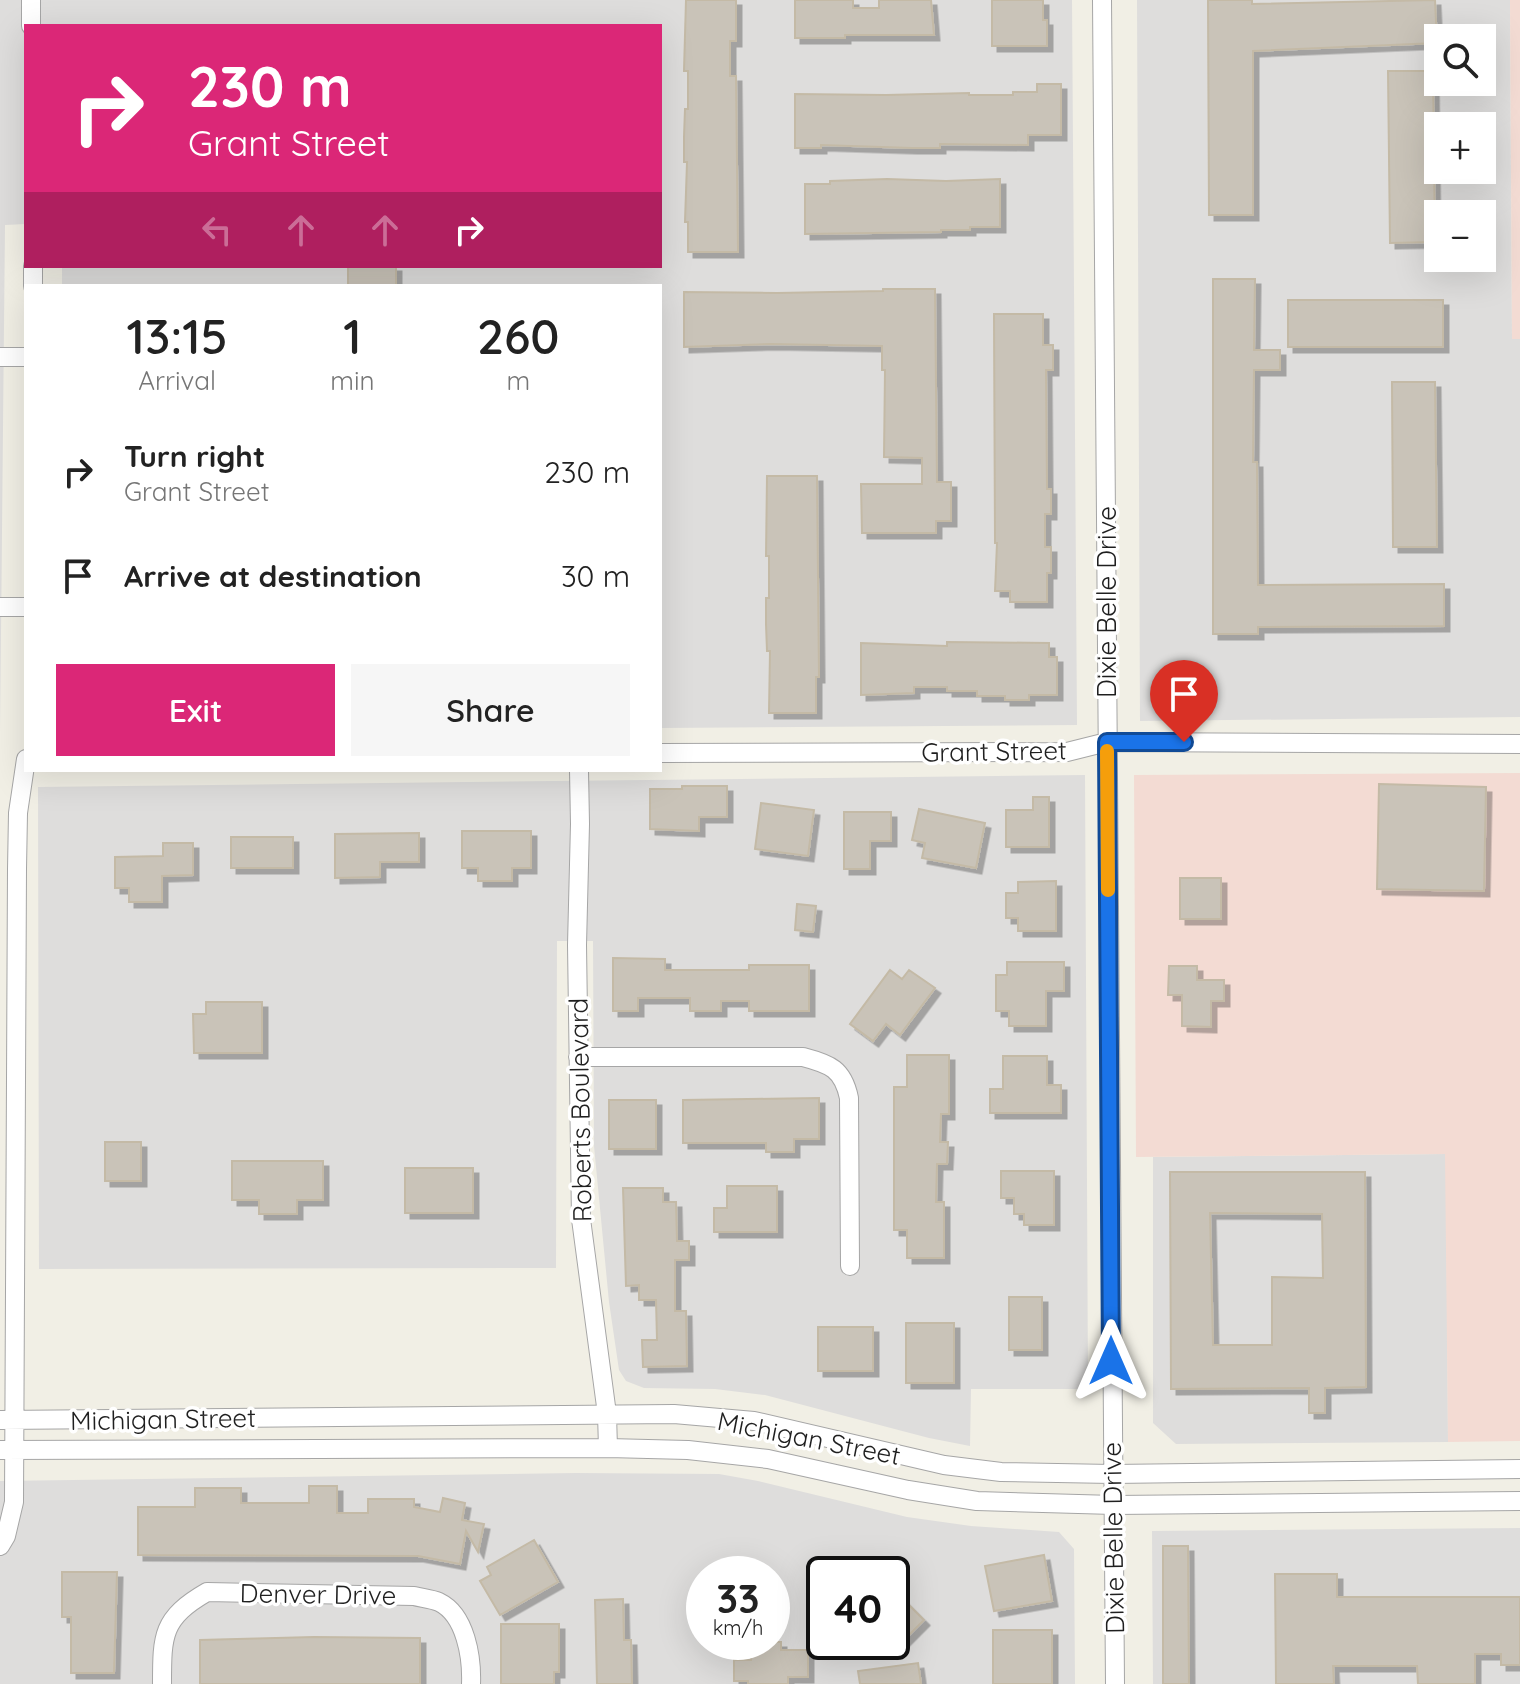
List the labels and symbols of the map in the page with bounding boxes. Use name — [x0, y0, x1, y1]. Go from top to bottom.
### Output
street label: Dixie Belle Drive — [1090, 506, 1123, 698]
pin — [1150, 660, 1218, 742]
street label: Grant Street — [921, 733, 1067, 769]
street label: Roberts Boulevard — [562, 998, 598, 1222]
position arrow — [1069, 1319, 1153, 1403]
street label: Michigan Street — [70, 1401, 256, 1437]
street label: Michigan Street — [715, 1404, 903, 1472]
street label: Dixie Belle Drive — [1095, 1442, 1131, 1634]
speed limit sign: 40 — [806, 1556, 910, 1660]
street label: Denver Drive — [239, 1576, 397, 1612]

